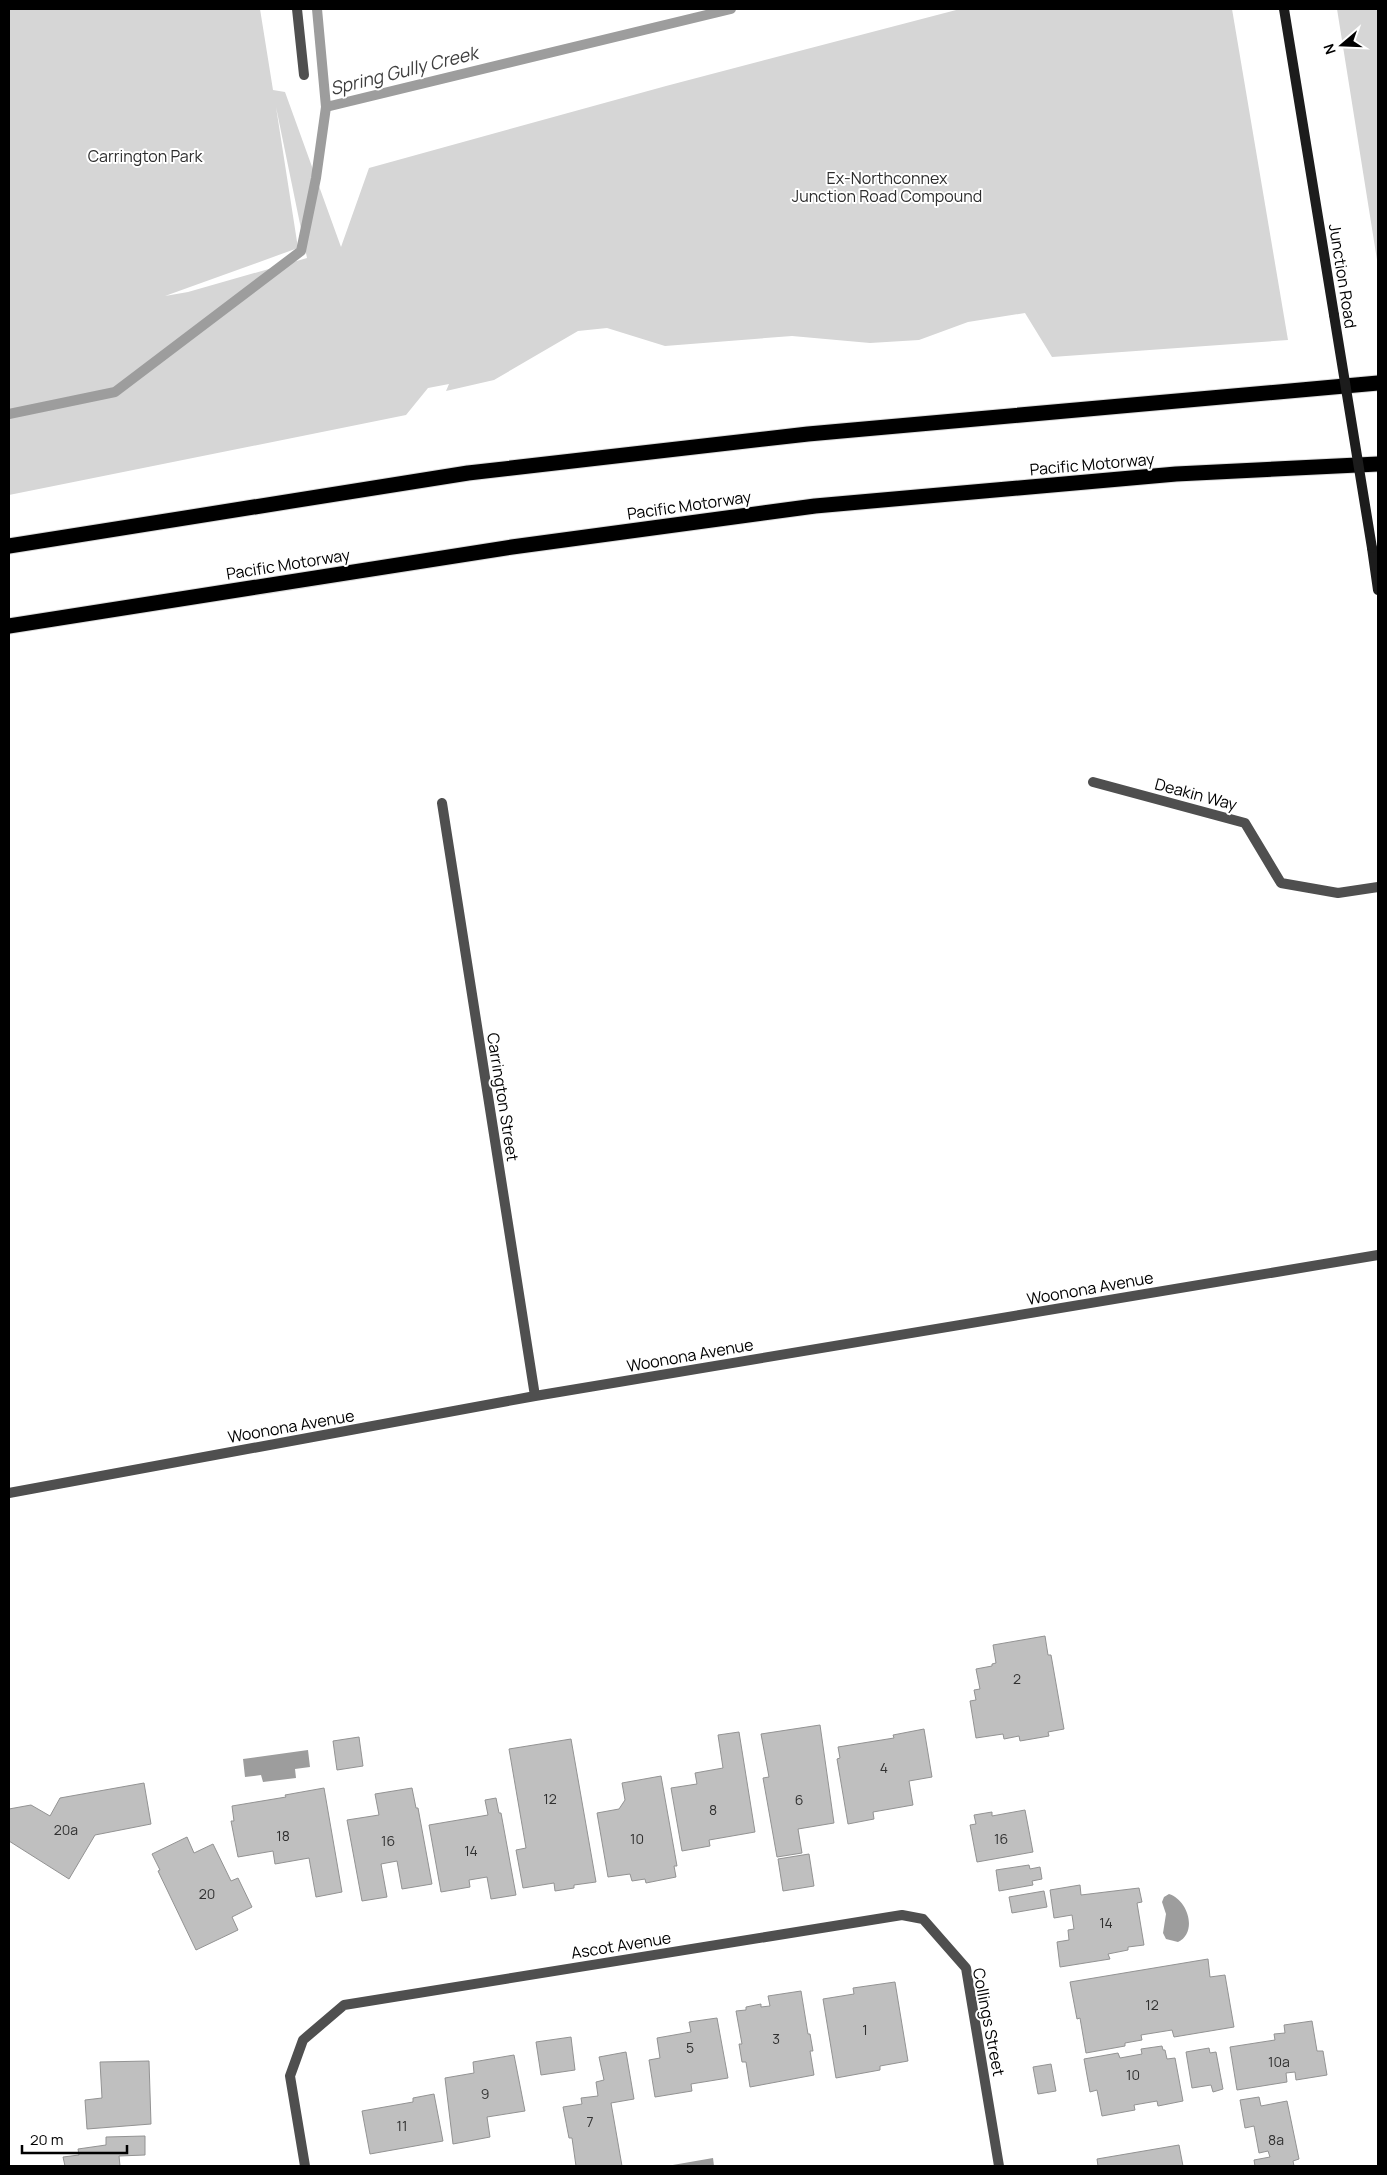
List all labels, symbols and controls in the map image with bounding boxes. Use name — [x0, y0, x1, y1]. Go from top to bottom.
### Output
north arrow — [1317, 20, 1367, 70]
water label: Spring Gully Creek — [327, 39, 483, 100]
text: N — [1319, 42, 1340, 57]
park label: Carrington Park — [88, 145, 203, 167]
park label: Ex-Northconnex Junction Road Compound — [792, 167, 982, 207]
street label: Junction Road — [1324, 222, 1362, 330]
street label: Pacific Motorway — [1029, 448, 1156, 480]
street label: Pacific Motorway — [626, 485, 753, 525]
street label: Pacific Motorway — [224, 543, 352, 585]
street label: Deakin Way — [1152, 772, 1240, 816]
street label: Carrington Street — [482, 1031, 524, 1163]
street label: Woonona Avenue — [1025, 1266, 1155, 1310]
street label: Woonona Avenue — [625, 1333, 755, 1377]
street label: Woonona Avenue — [226, 1404, 356, 1448]
house number: 2 — [1013, 1669, 1021, 1688]
house number: 4 — [880, 1758, 888, 1777]
house number: 12 — [543, 1789, 557, 1808]
house number: 6 — [795, 1790, 803, 1809]
house number: 8 — [709, 1800, 717, 1819]
house number: 20a — [54, 1820, 78, 1839]
house number: 18 — [276, 1826, 290, 1845]
house number: 10 — [630, 1829, 644, 1848]
house number: 16 — [994, 1829, 1008, 1848]
house number: 16 — [381, 1831, 395, 1850]
house number: 14 — [464, 1841, 478, 1860]
house number: 20 — [199, 1884, 215, 1903]
house number: 14 — [1099, 1913, 1113, 1932]
street label: Ascot Avenue — [569, 1926, 673, 1964]
street label: Collings Street — [968, 1966, 1010, 2078]
house number: 12 — [1145, 1995, 1159, 2014]
house number: 1 — [862, 2020, 868, 2039]
house number: 3 — [772, 2029, 780, 2048]
house number: 5 — [686, 2038, 694, 2057]
house number: 10a — [1268, 2052, 1290, 2071]
house number: 10 — [1126, 2065, 1140, 2084]
house number: 9 — [481, 2084, 489, 2103]
house number: 7 — [586, 2112, 594, 2131]
house number: 11 — [397, 2116, 407, 2135]
scale bar — [22, 2122, 128, 2154]
text: 20 m — [30, 2129, 63, 2150]
house number: 8a — [1268, 2130, 1284, 2149]

